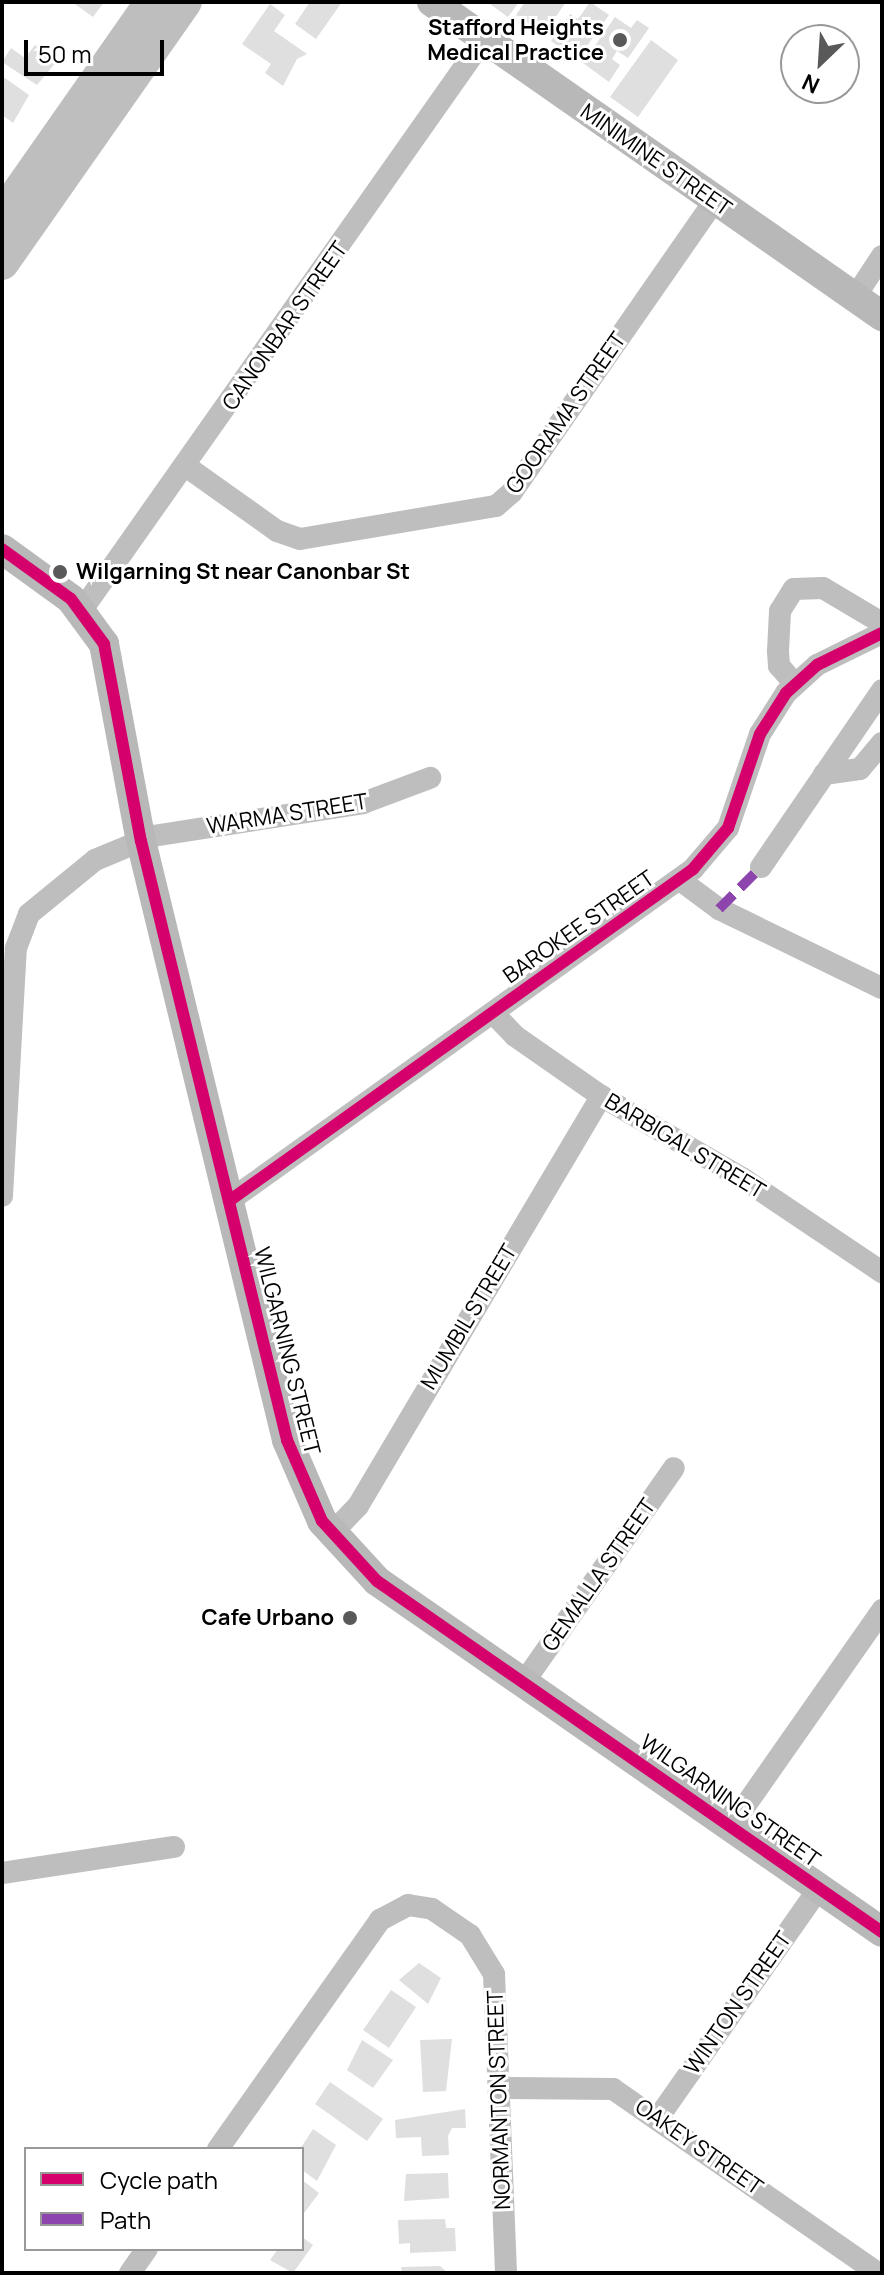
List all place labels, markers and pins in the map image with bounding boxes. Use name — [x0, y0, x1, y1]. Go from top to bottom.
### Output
place label: Stafford Heights Medical Practice — [427, 14, 604, 66]
marker: Stafford Heights Medical Practice — [611, 31, 629, 49]
place label: Wilgarning St near Canonbar St — [76, 559, 410, 585]
marker: Wilgarning St near Canonbar St — [51, 563, 69, 581]
place label: Cafe Urbano — [202, 1605, 334, 1631]
marker: Cafe Urbano — [341, 1609, 359, 1627]

